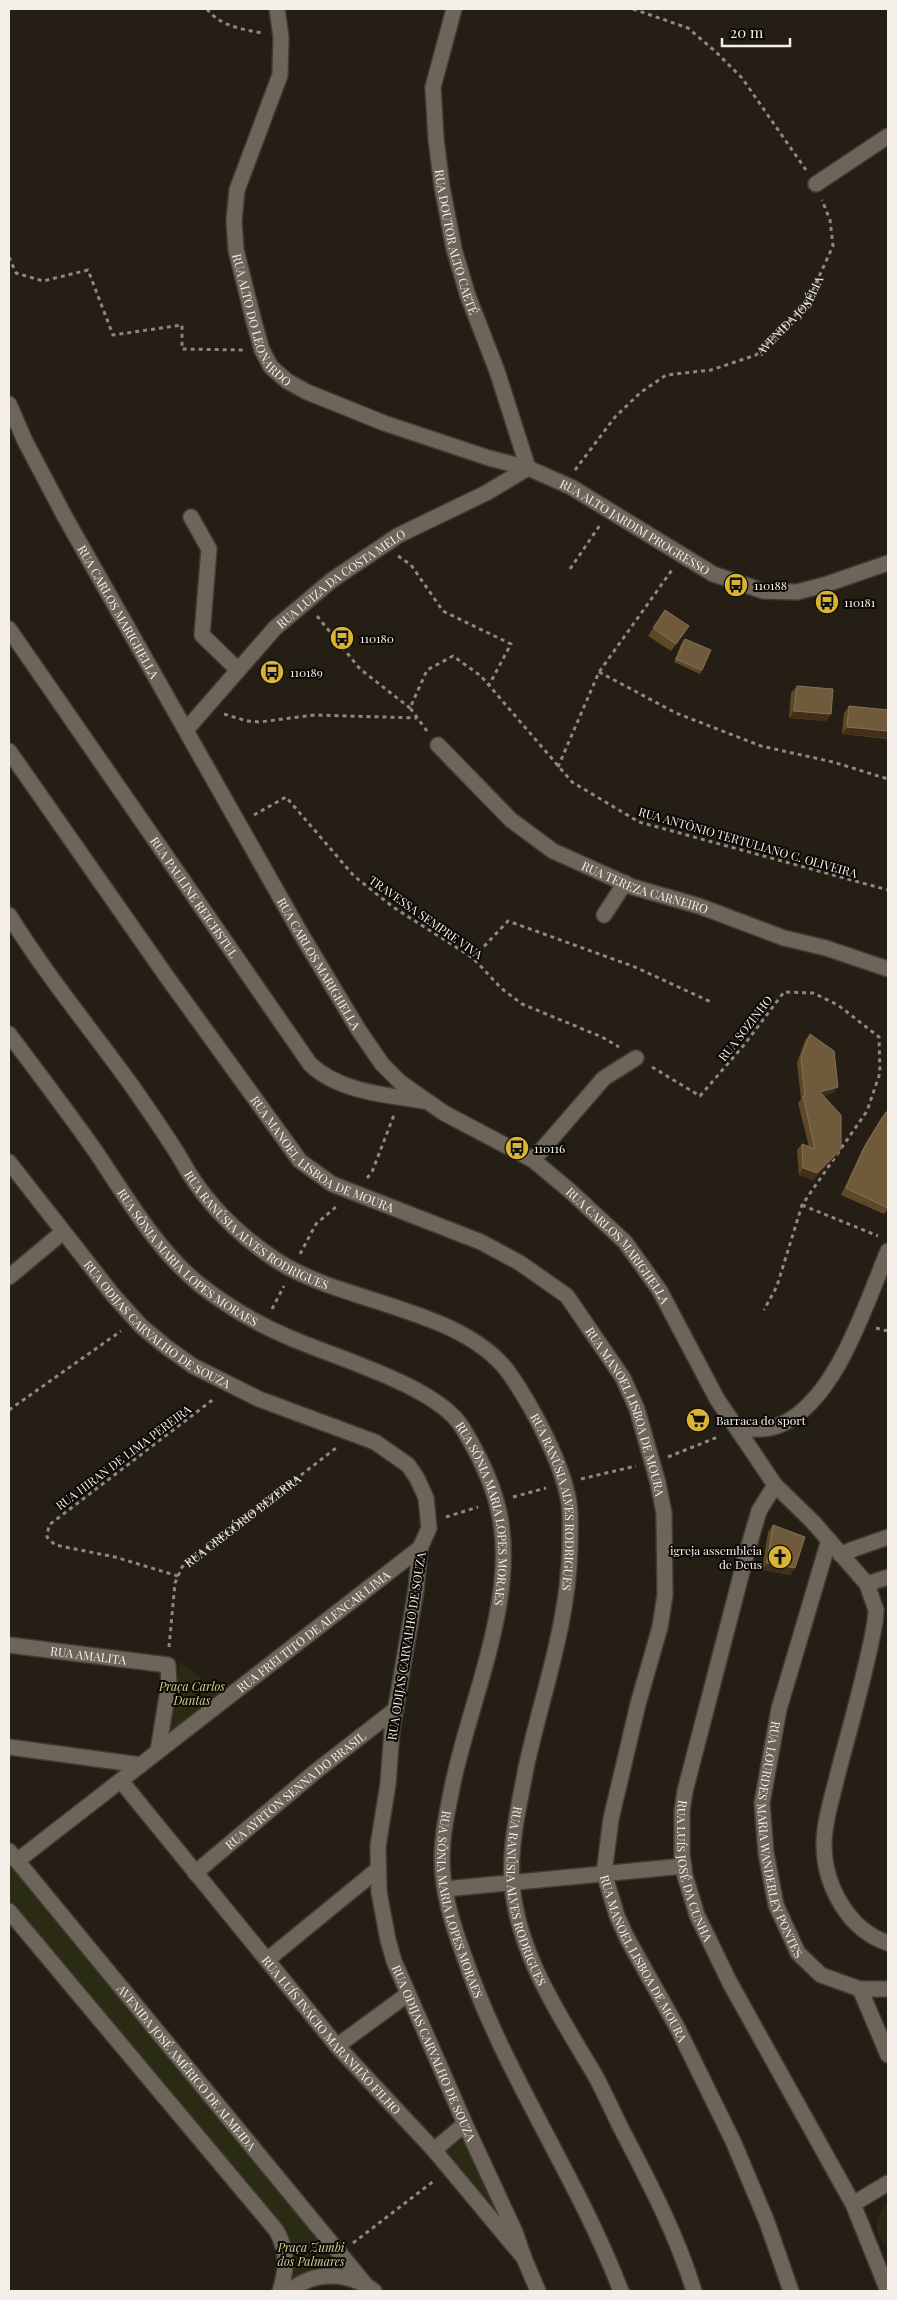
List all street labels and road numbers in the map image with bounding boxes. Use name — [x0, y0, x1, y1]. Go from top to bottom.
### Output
street label: RUA DOUTOR ALTO CAETÉ — [432, 168, 482, 317]
street label: RUA ALTO DO LEONARDO — [229, 252, 295, 389]
street label: AVENIDA JOSÉLIA — [752, 273, 827, 359]
street label: RUA ALTO JARDIM PROGRESSO — [557, 475, 713, 578]
street label: RUA LUIZA DA COSTA MELO — [273, 525, 408, 631]
street label: RUA CARLOS MARIGHELLA — [74, 542, 163, 682]
street label: RUA ANTÔNIO TERTULIANO C. OLIVEIRA — [637, 803, 860, 881]
street label: RUA PAULINE REICHSTUL — [147, 833, 242, 961]
street label: RUA TEREZA CARNEIRO — [579, 857, 711, 917]
street label: TRAVESSA SEMPRE VIVA — [366, 872, 486, 963]
street label: RUA CARLOS MARIGHELLA — [274, 894, 365, 1033]
street label: RUA SOZINHO — [714, 992, 776, 1064]
street label: RUA MANOEL LISBOA DE MOURA — [247, 1092, 397, 1216]
street label: RUA RANÚSIA ALVES RODRIGUES — [181, 1167, 331, 1293]
street label: RUA CARLOS MARIGHELLA — [563, 1184, 674, 1307]
street label: RUA SÔNIA MARIA LOPES MORAES — [114, 1185, 261, 1329]
street label: RUA ODIJAS CARVALHO DE SOUZA — [81, 1257, 234, 1392]
street label: RUA MANOEL LISBOA DE MOURA — [582, 1324, 669, 1498]
street label: RUA HIRAN DE LIMA PEREIRA — [52, 1401, 194, 1513]
street label: RUA RANÚSIA ALVES RODRIGUES — [527, 1410, 578, 1592]
street label: RUA SÔNIA MARIA LOPES MORAES — [453, 1418, 511, 1607]
street label: RUA GREGÓRIO BEZERRA — [181, 1470, 304, 1570]
street label: RUA ODIJAS CARVALHO DE SOUZA — [383, 1550, 429, 1741]
street label: RUA FREI TITO DE ALENCAR LIMA — [233, 1566, 393, 1695]
street label: RUA AMALITA — [49, 1642, 128, 1668]
street label: RUA LOURDES MARIA WANDERLEY PONTES — [754, 1720, 806, 1961]
street label: RUA AYRTON SENNA DO BRASIL — [221, 1728, 369, 1853]
street label: RUA LUÍS JOSÉ DA CUNHA — [674, 1799, 717, 1944]
street label: RUA RANÚSIA ALVES RODRIGUES — [503, 1805, 550, 1988]
street label: RUA SÔNIA MARIA LOPES MORAES — [434, 1809, 487, 2000]
street label: RUA MANOEL LISBOA DE MOURA — [597, 1873, 691, 2045]
street label: RUA LUÍS INÁCIO MARANHÃO FILHO — [259, 1952, 405, 2118]
street label: RUA ODIJAS CARVALHO DE SOUZA — [389, 1962, 480, 2144]
street label: AVENIDA JOSÉ AMÉRICO DE ALMEIDA — [113, 1980, 260, 2154]

